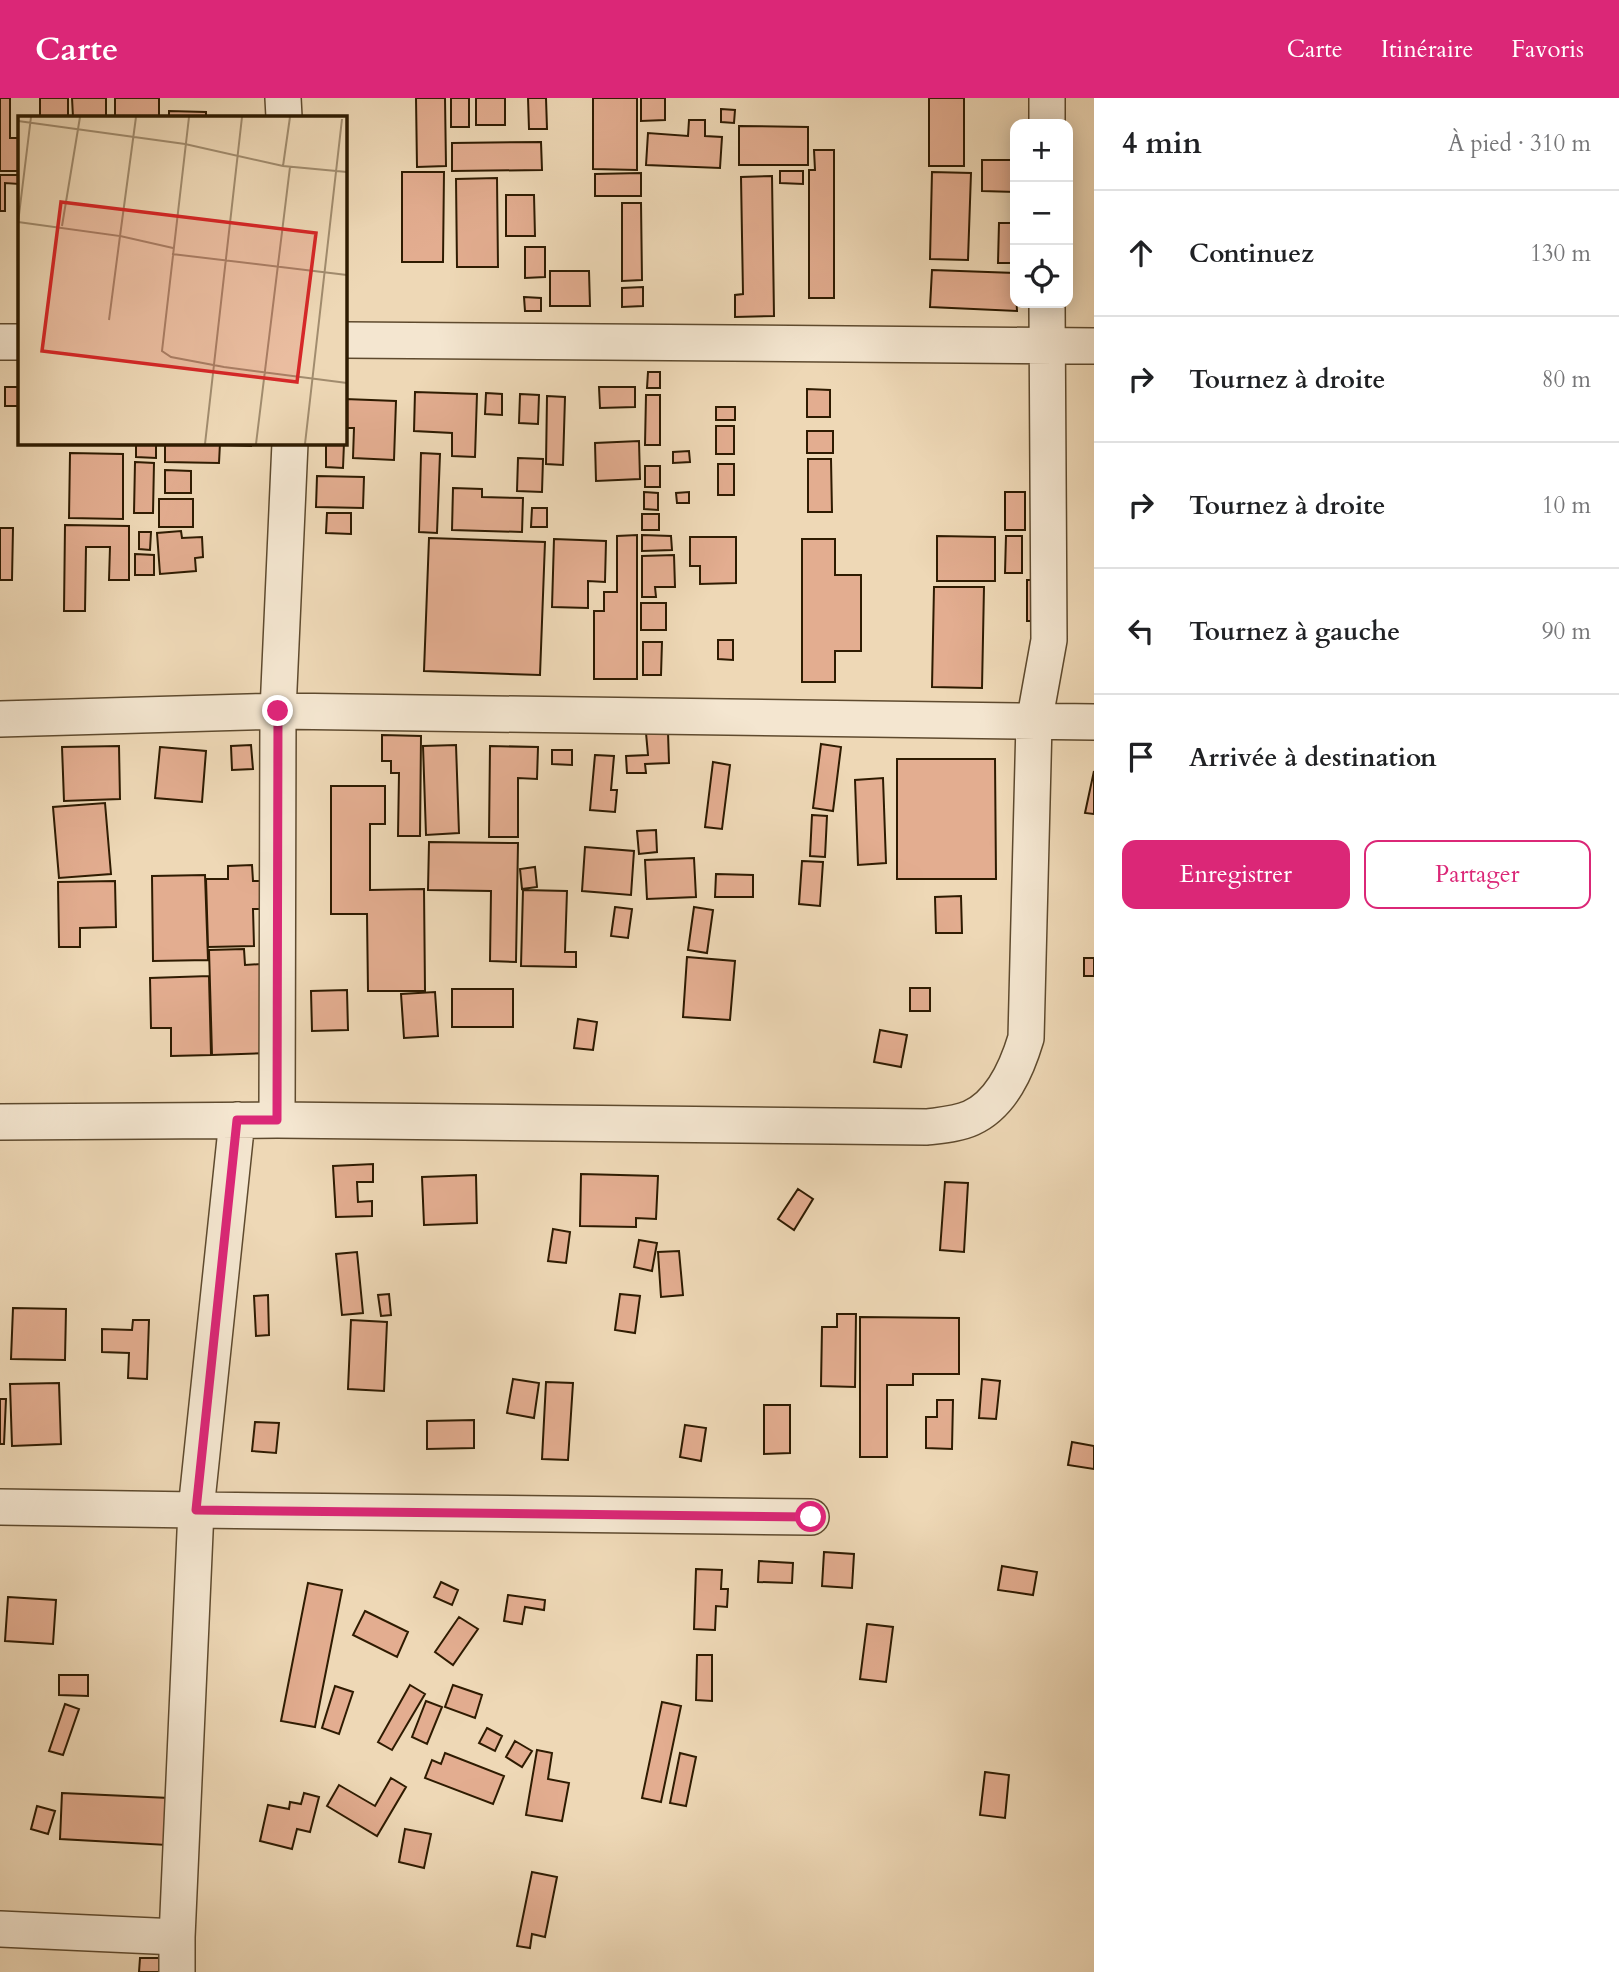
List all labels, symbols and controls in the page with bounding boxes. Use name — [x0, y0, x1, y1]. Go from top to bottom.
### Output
text: Carte — [35, 27, 118, 72]
text: Carte — [1287, 33, 1343, 66]
text: Itinéraire — [1381, 33, 1473, 66]
text: Favoris — [1511, 33, 1584, 66]
inset map — [18, 116, 346, 444]
map controls — [1010, 119, 1073, 308]
button: + — [1010, 119, 1073, 182]
text: 4 min — [1122, 123, 1202, 164]
text: À pied · 310 m — [1448, 128, 1591, 159]
button: − — [1010, 182, 1073, 245]
icon: ahead — [1122, 234, 1160, 272]
text: Continuez — [1189, 236, 1314, 271]
text: 130 m — [1530, 238, 1591, 269]
button: locate — [1010, 245, 1073, 308]
icon: right — [1122, 360, 1160, 398]
text: Tournez à droite — [1189, 362, 1385, 397]
text: 80 m — [1542, 364, 1591, 395]
icon: right — [1122, 486, 1160, 524]
text: Tournez à droite — [1189, 488, 1385, 523]
text: 10 m — [1542, 490, 1591, 521]
icon: left — [1122, 612, 1160, 650]
text: Tournez à gauche — [1189, 614, 1400, 649]
text: 90 m — [1542, 616, 1591, 647]
route end — [262, 695, 293, 726]
icon: arrive — [1122, 738, 1160, 776]
text: Arrivée à destination — [1189, 740, 1437, 775]
button: Enregistrer — [1122, 840, 1350, 909]
button: Partager — [1364, 840, 1591, 909]
route start — [795, 1501, 826, 1532]

